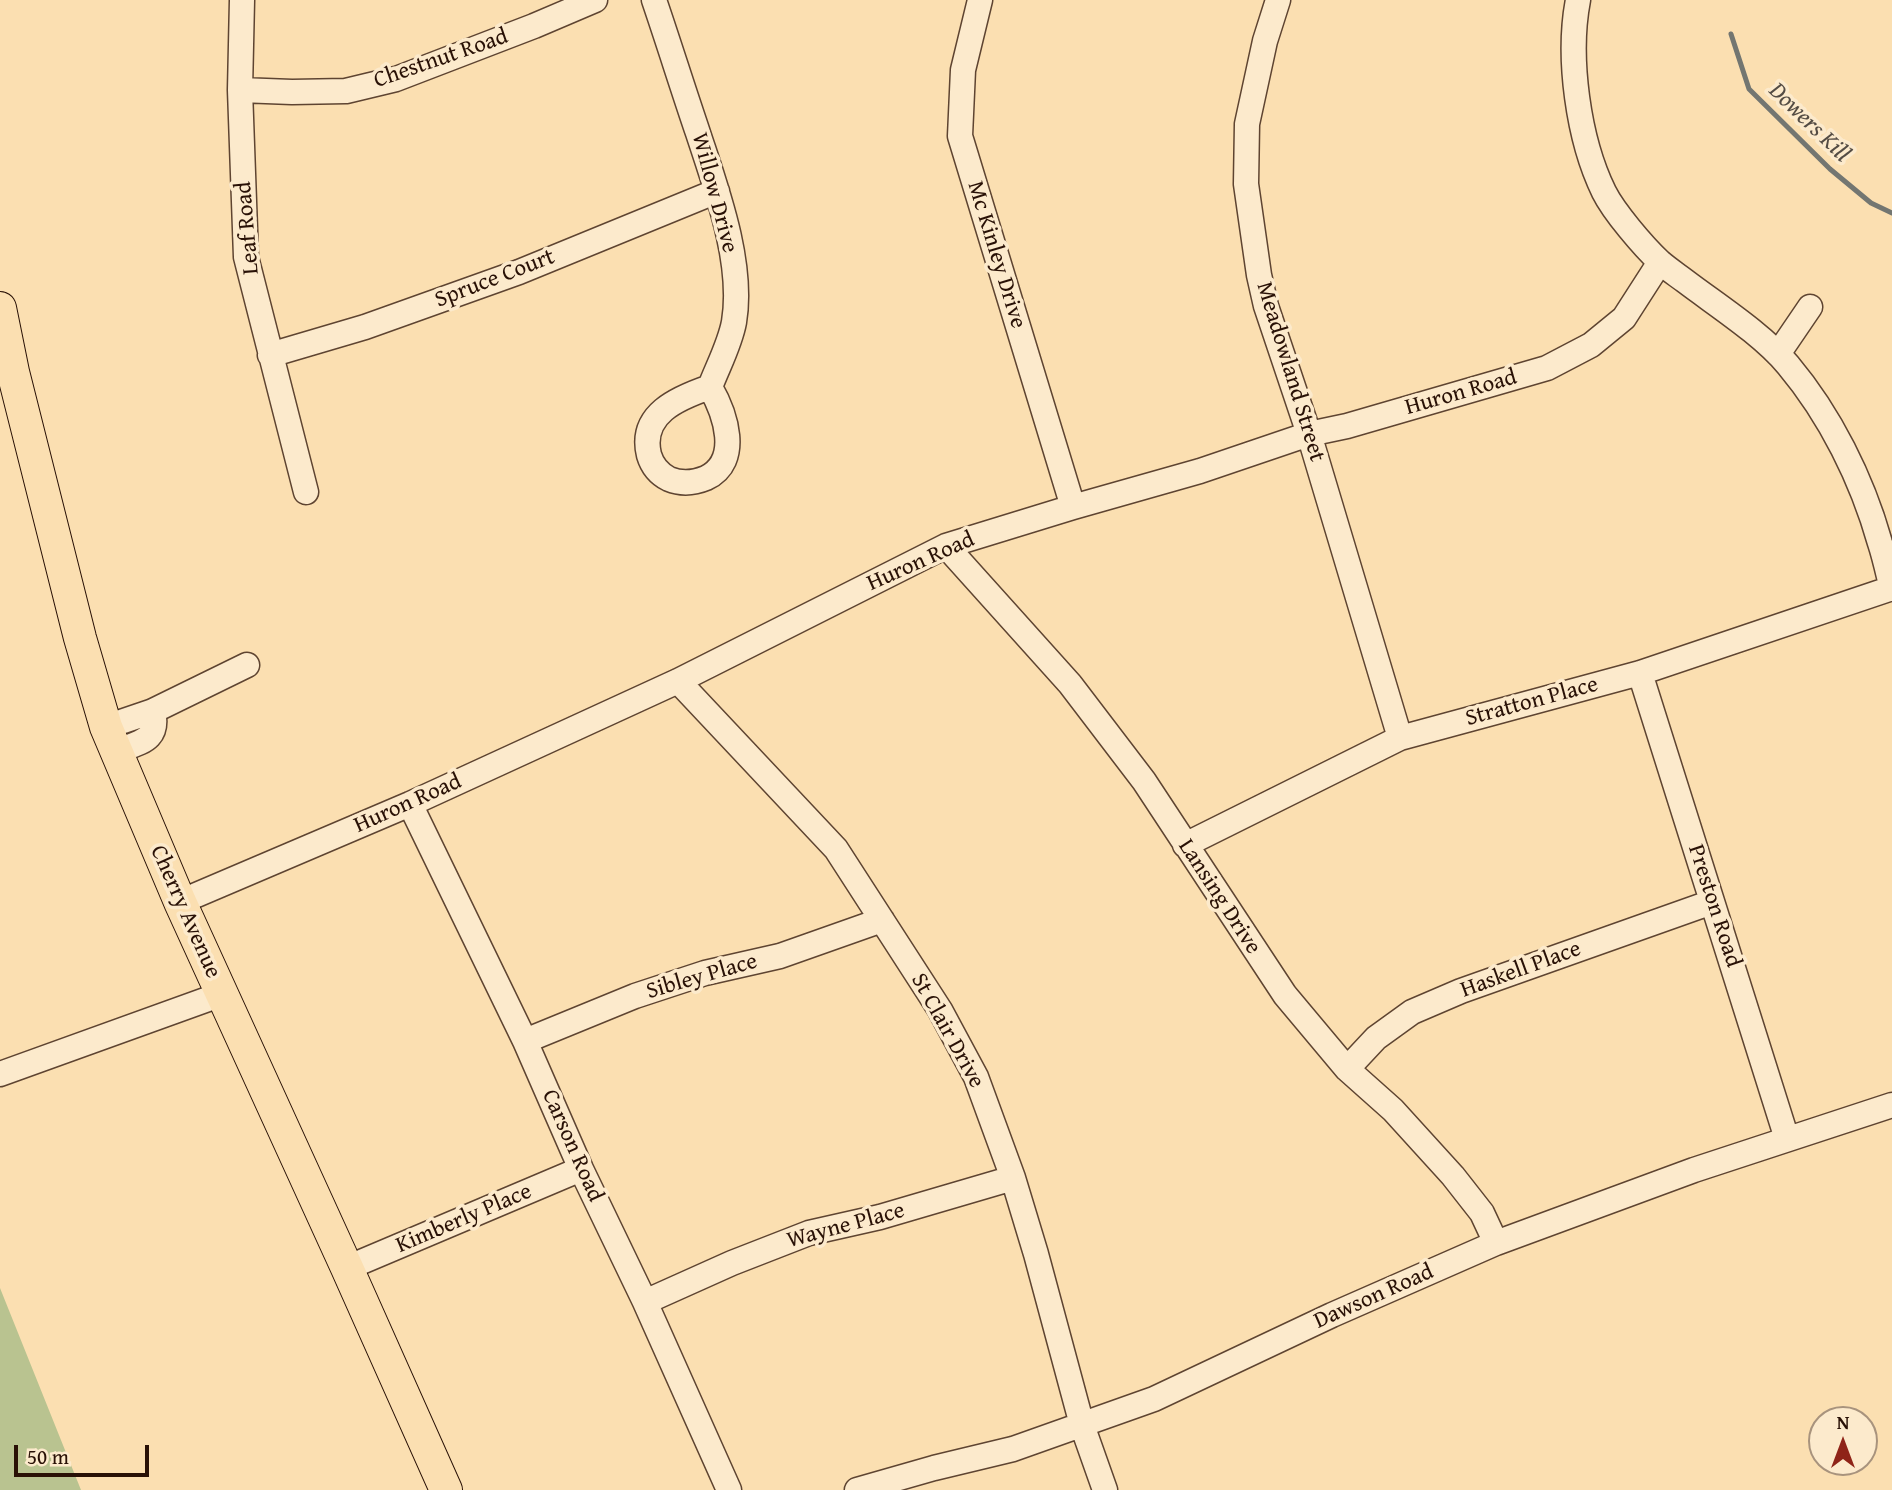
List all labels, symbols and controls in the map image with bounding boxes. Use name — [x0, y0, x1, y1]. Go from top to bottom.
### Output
street label: Chestnut Road — [370, 23, 512, 95]
water label: Dowers Kill — [1762, 77, 1856, 169]
street label: Willow Drive — [685, 130, 743, 256]
street label: Mc Kinley Drive — [961, 178, 1031, 332]
street label: Leaf Road — [230, 180, 266, 276]
street label: Spruce Court — [431, 244, 559, 314]
street label: Meadowland Street — [1250, 279, 1330, 465]
street label: Huron Road — [1402, 364, 1520, 422]
street label: Huron Road — [863, 526, 979, 598]
street label: Stratton Place — [1463, 671, 1601, 733]
street label: Huron Road — [350, 768, 466, 840]
street label: Lansing Drive — [1172, 834, 1266, 960]
street label: Cherry Avenue — [143, 841, 227, 983]
street label: Preston Road — [1681, 841, 1747, 971]
street label: Haskell Place — [1457, 935, 1585, 1005]
street label: Sibley Place — [643, 948, 761, 1006]
street label: St Clair Drive — [904, 969, 990, 1093]
street label: Carson Road — [535, 1086, 609, 1206]
street label: Kimberly Place — [392, 1178, 536, 1260]
street label: Wayne Place — [784, 1197, 908, 1255]
street label: Dawson Road — [1310, 1258, 1438, 1336]
north arrow — [1808, 1406, 1878, 1476]
text: N — [1837, 1408, 1849, 1436]
scale bar — [18, 1430, 152, 1474]
text: 50 m — [27, 1441, 69, 1472]

